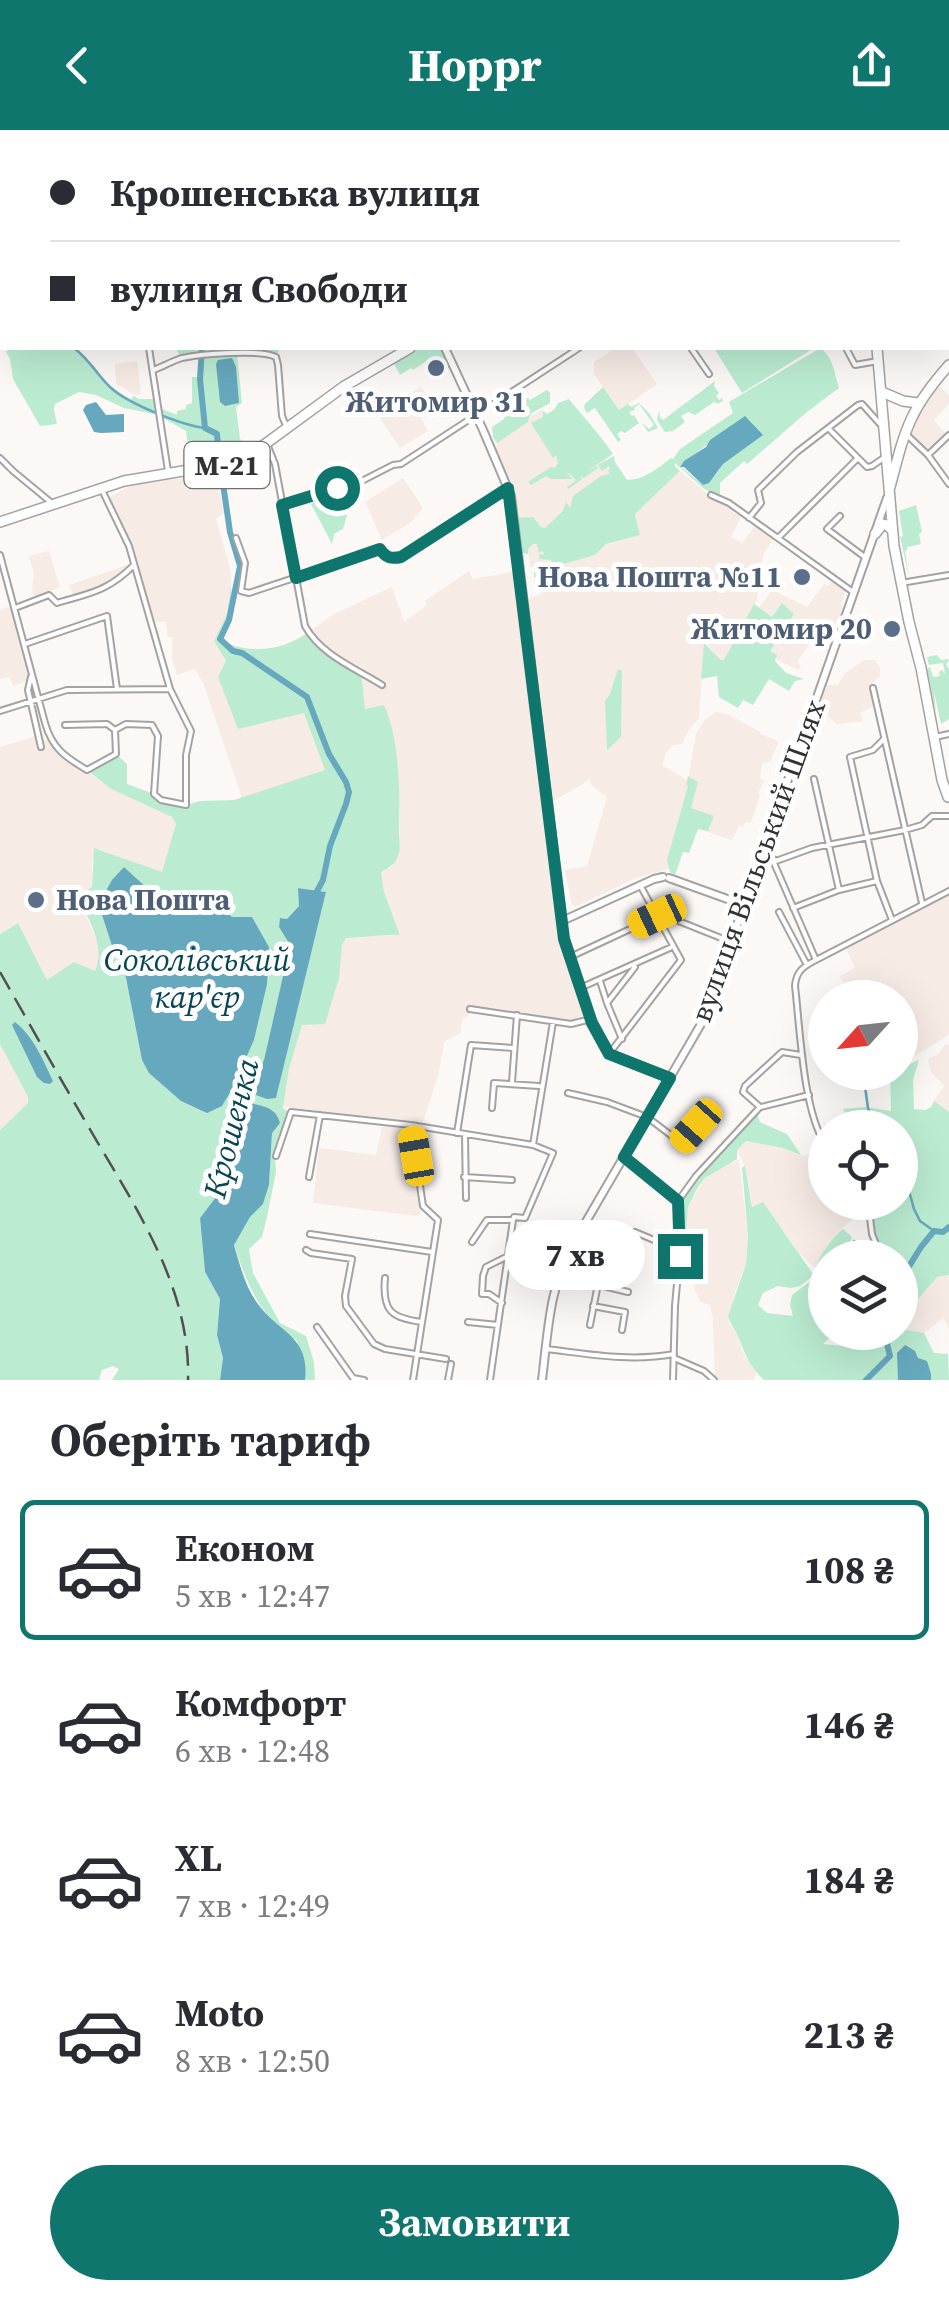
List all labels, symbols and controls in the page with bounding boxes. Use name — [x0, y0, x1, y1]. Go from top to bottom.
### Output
text: Hoppr — [408, 34, 541, 96]
icon: back — [50, 38, 105, 93]
icon: share — [844, 38, 899, 93]
text: Крошенська вулиця — [110, 167, 480, 219]
text: вулиця Свободи — [110, 263, 408, 315]
marker: Житомир 31 — [425, 357, 447, 379]
place label: Житомир 31 — [345, 381, 527, 422]
road number: М-21 — [184, 442, 270, 488]
route start — [315, 466, 360, 511]
place label: Нова Пошта №11 — [538, 556, 782, 597]
marker: Нова Пошта №11 — [791, 566, 813, 588]
place label: Житомир 20 — [691, 608, 872, 649]
marker: Житомир 20 — [881, 618, 903, 640]
street label: вулиця Вільський Шлях — [680, 694, 835, 1028]
place label: Нова Пошта — [56, 879, 232, 920]
marker: Нова Пошта — [25, 889, 47, 911]
car — [623, 890, 691, 942]
water label: Соколівський кар'єр — [104, 938, 291, 1019]
north arrow — [808, 980, 918, 1090]
map controls — [808, 980, 918, 1350]
water label: Крошенка — [192, 1053, 270, 1203]
car — [665, 1094, 727, 1158]
button: locate — [808, 1110, 918, 1220]
car — [396, 1124, 436, 1188]
callout: 7 хв — [505, 1221, 645, 1291]
text: 7 хв — [545, 1233, 605, 1277]
route end — [658, 1234, 703, 1279]
button: layers — [808, 1240, 918, 1350]
text: Оберіть тариф — [50, 1409, 371, 1471]
text: Економ — [175, 1522, 315, 1574]
icon: car — [55, 1525, 145, 1615]
text: 108 ₴ — [803, 1544, 894, 1596]
text: 5 хв · 12:47 — [175, 1574, 330, 1618]
text: Комфорт — [175, 1677, 346, 1729]
icon: car — [55, 1680, 145, 1770]
text: 146 ₴ — [803, 1699, 894, 1751]
text: 6 хв · 12:48 — [175, 1729, 330, 1773]
text: XL — [175, 1832, 222, 1884]
icon: car — [55, 1835, 145, 1925]
text: 184 ₴ — [803, 1854, 894, 1906]
text: 7 хв · 12:49 — [175, 1884, 330, 1928]
text: Moto — [175, 1987, 264, 2039]
icon: car — [55, 1990, 145, 2080]
text: 213 ₴ — [803, 2009, 894, 2061]
text: 8 хв · 12:50 — [175, 2039, 330, 2083]
button: Замовити — [50, 2165, 899, 2280]

